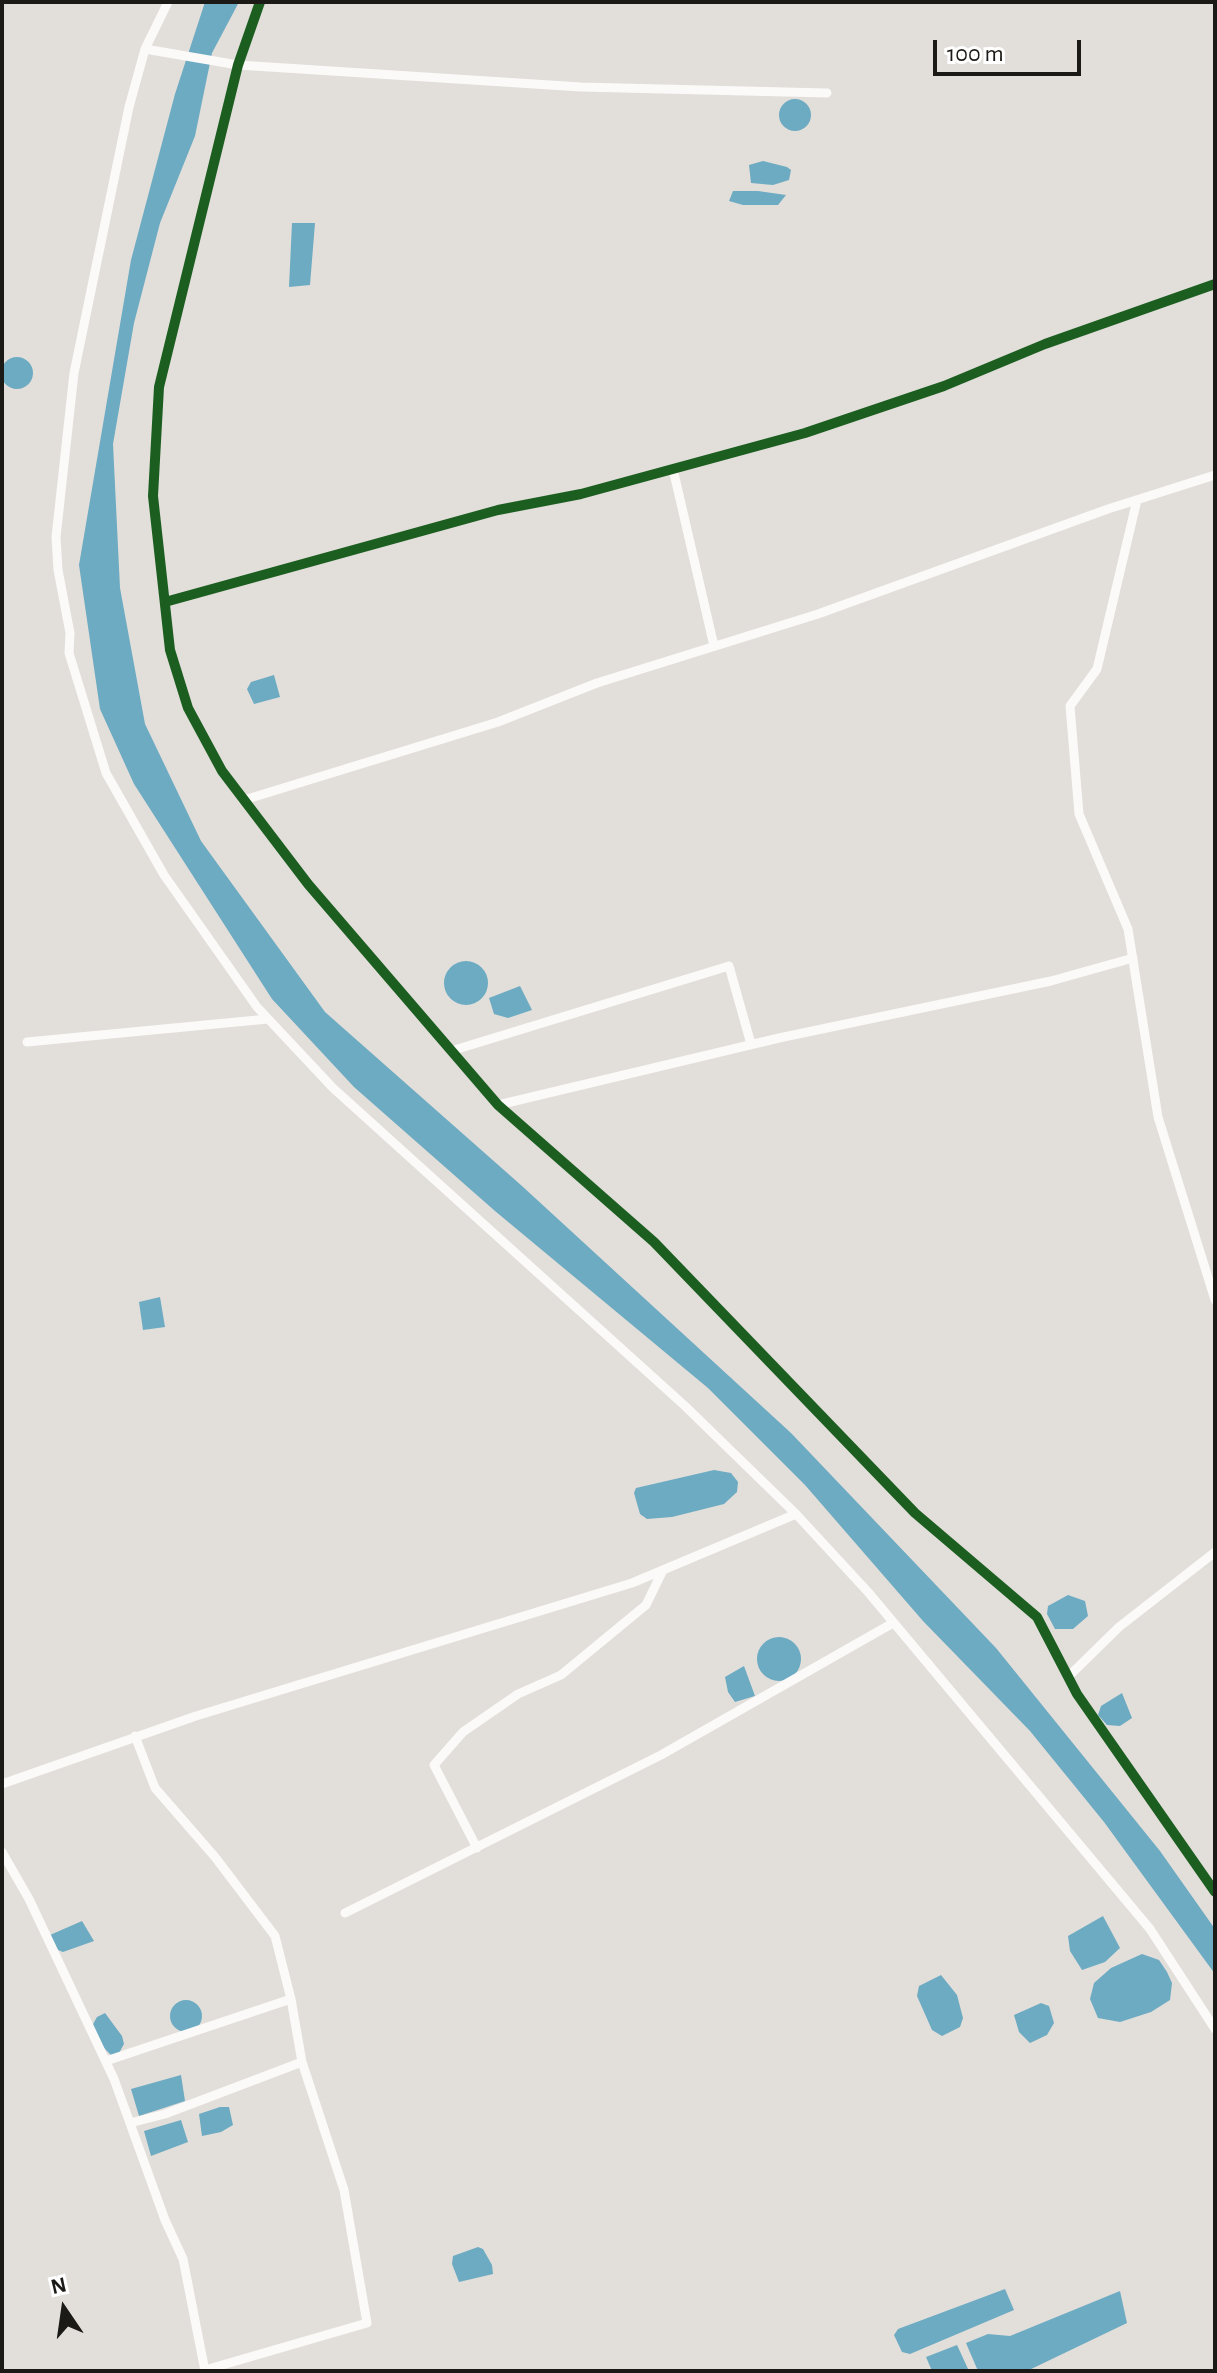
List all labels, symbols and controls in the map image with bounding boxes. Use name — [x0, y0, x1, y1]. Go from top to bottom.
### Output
scale bar — [937, 24, 1085, 74]
text: 100 m — [947, 42, 1004, 66]
north arrow — [24, 2269, 104, 2349]
text: N — [49, 2273, 69, 2298]

